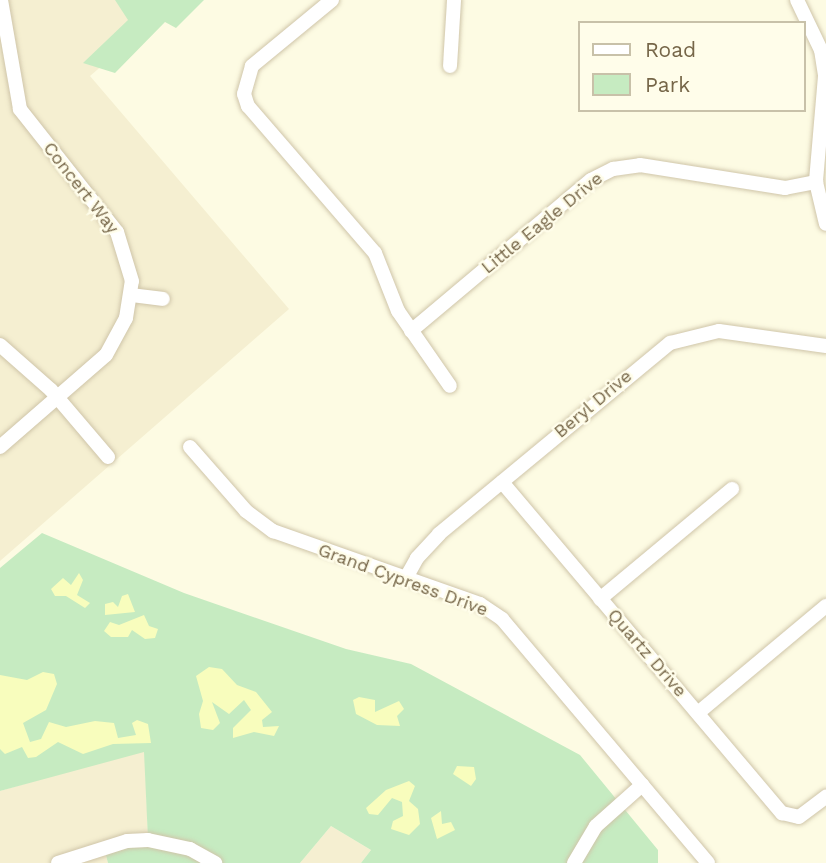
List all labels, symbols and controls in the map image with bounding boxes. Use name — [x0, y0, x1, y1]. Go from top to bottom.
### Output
legend — [578, 21, 805, 112]
text: Road — [645, 37, 696, 62]
text: Park — [645, 72, 690, 97]
street label: Concert Way — [38, 138, 124, 238]
street label: Little Eagle Drive — [477, 168, 607, 278]
street label: Beryl Drive — [550, 365, 636, 443]
street label: Grand Cypress Drive — [315, 539, 491, 621]
street label: Quartz Drive — [603, 605, 691, 701]

